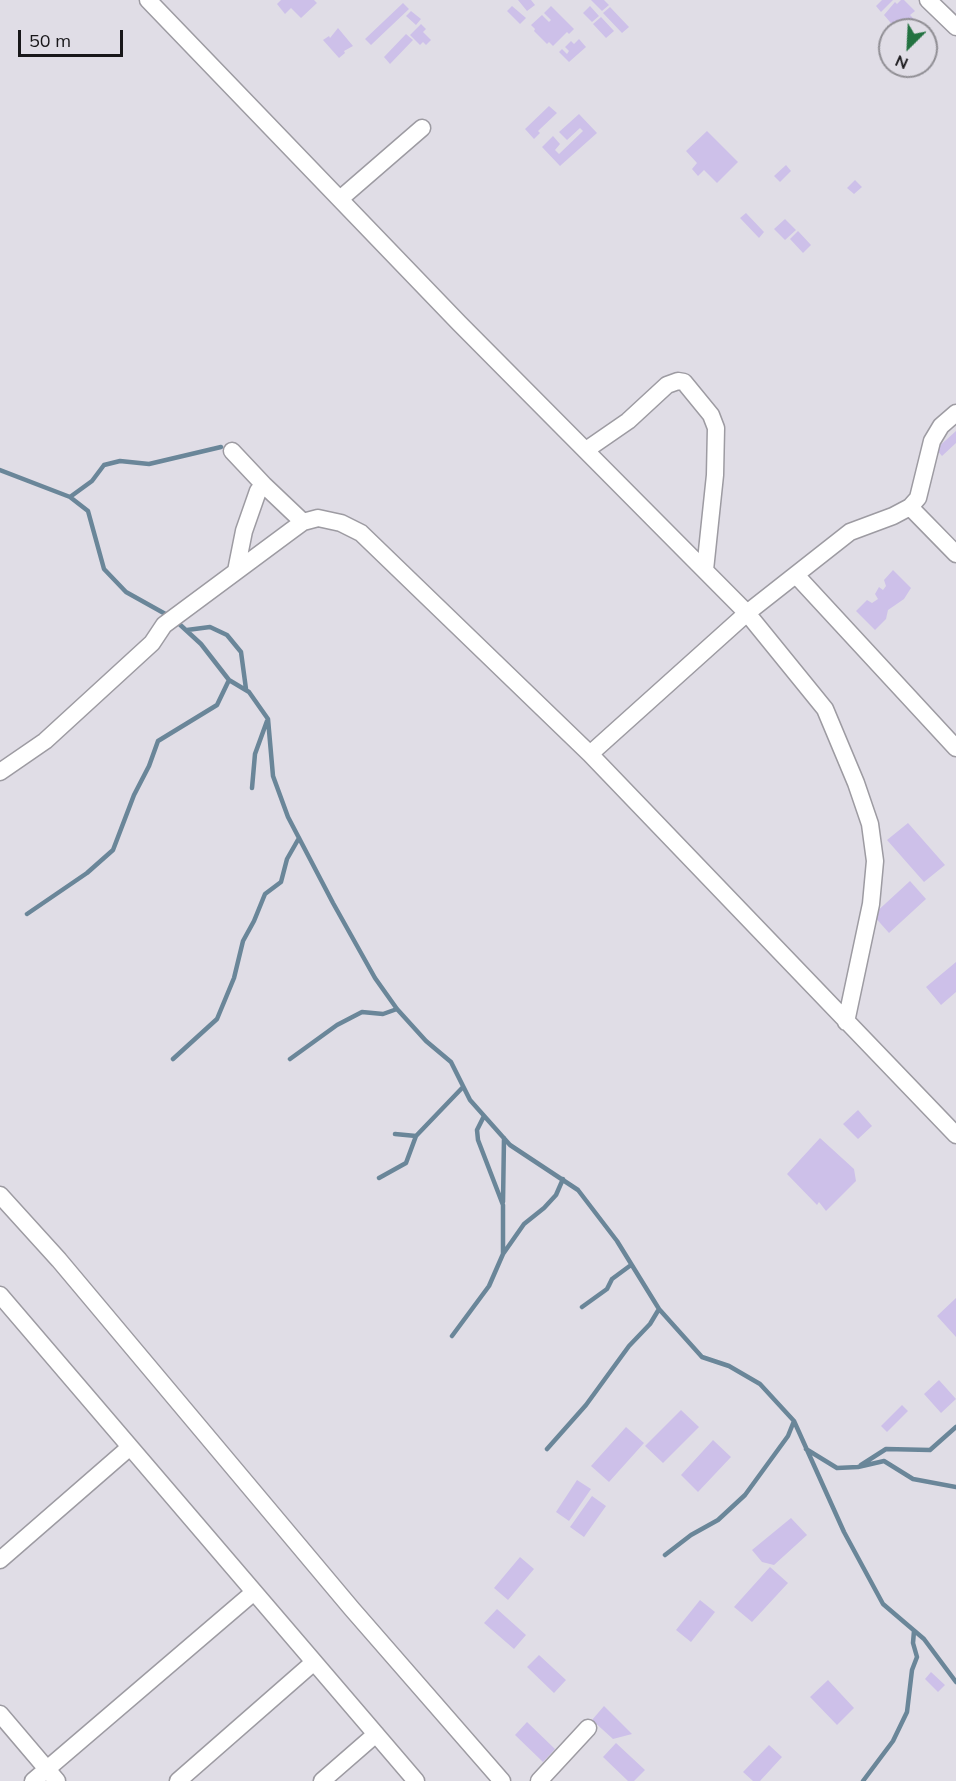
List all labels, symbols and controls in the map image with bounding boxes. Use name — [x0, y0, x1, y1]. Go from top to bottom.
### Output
scale bar — [21, 18, 126, 56]
north arrow — [878, 18, 938, 78]
text: 50 m — [29, 29, 71, 52]
text: N — [892, 51, 911, 74]

